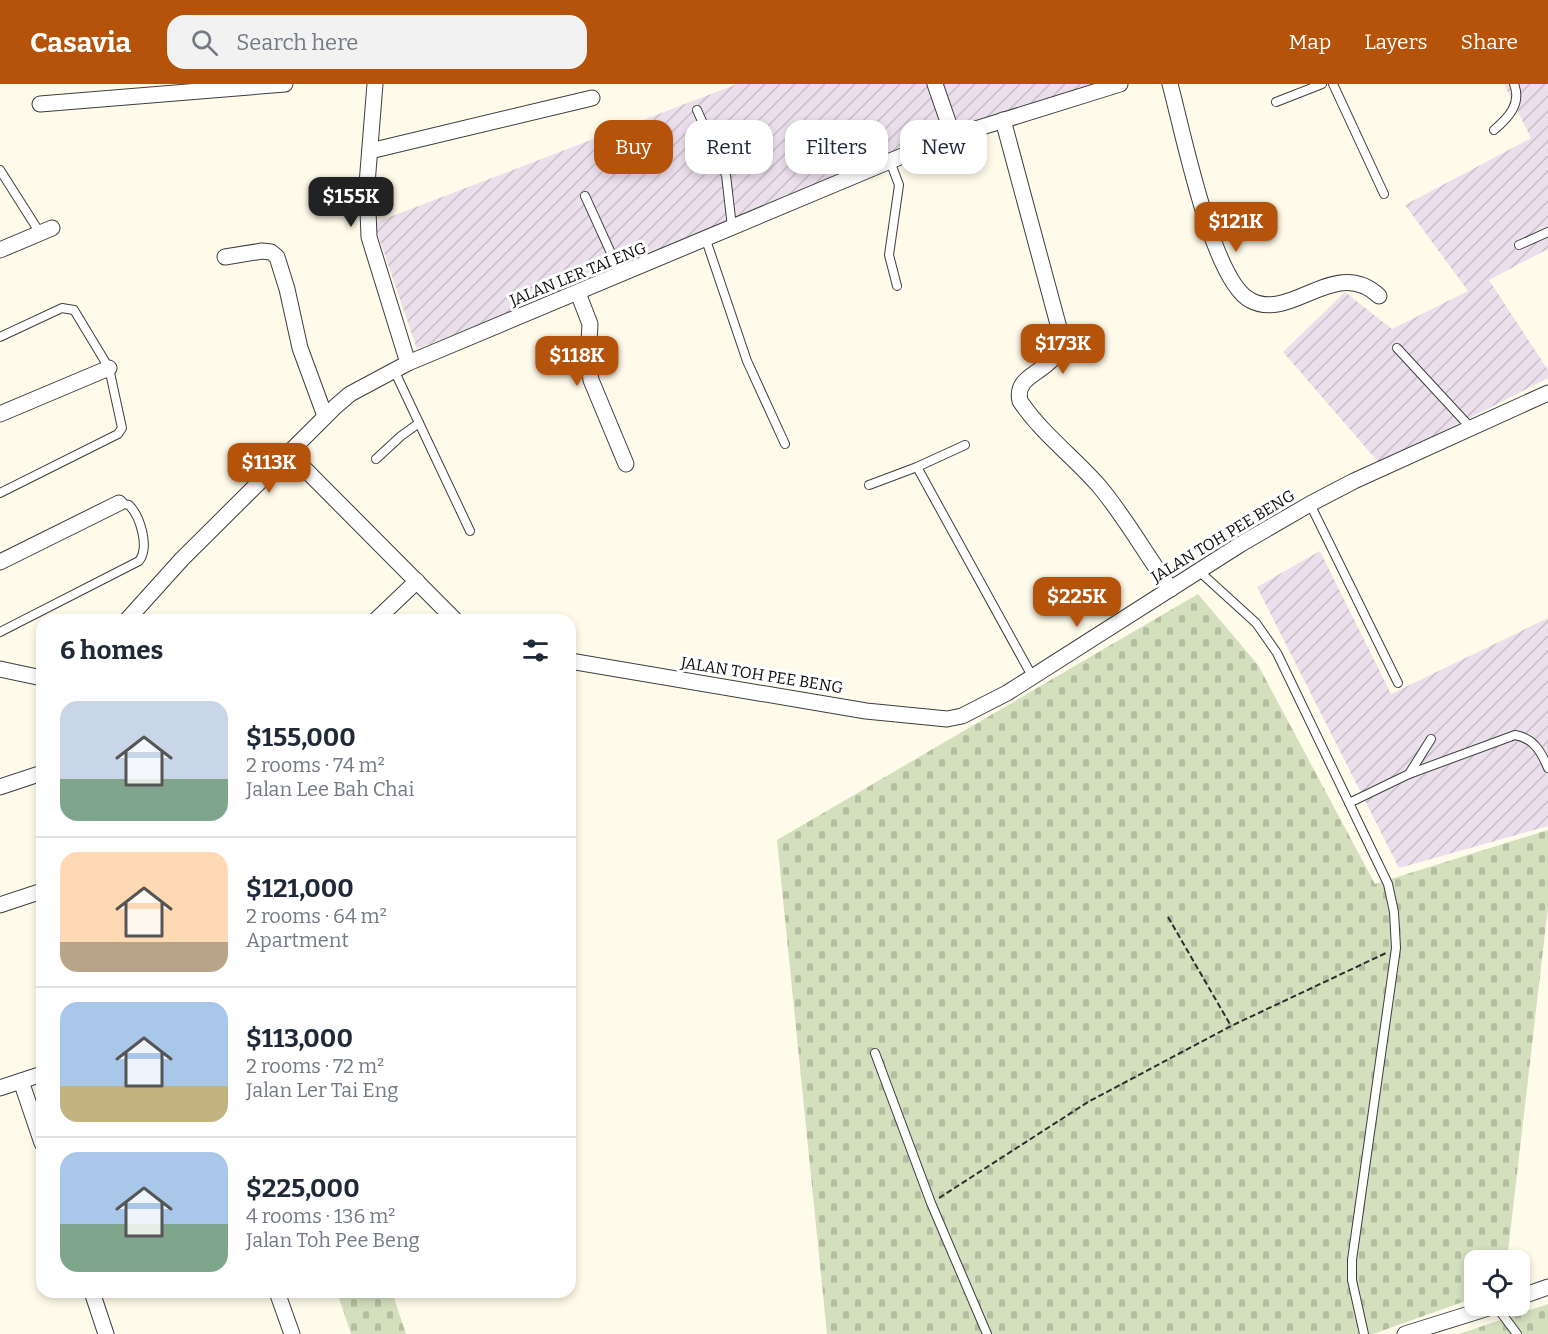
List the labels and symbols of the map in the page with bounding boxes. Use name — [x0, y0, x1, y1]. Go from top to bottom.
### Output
pin: $155K — [309, 177, 393, 228]
pin: $121K — [1194, 202, 1278, 253]
street label: JALAN LER TAI ENG — [506, 238, 649, 310]
pin: $173K — [1021, 324, 1105, 375]
pin: $118K — [535, 336, 619, 387]
pin: $113K — [227, 443, 311, 494]
street label: JALAN TOH PEE BENG — [1147, 486, 1298, 587]
pin: $225K — [1035, 577, 1119, 628]
street label: JALAN TOH PEE BENG — [679, 653, 845, 697]

